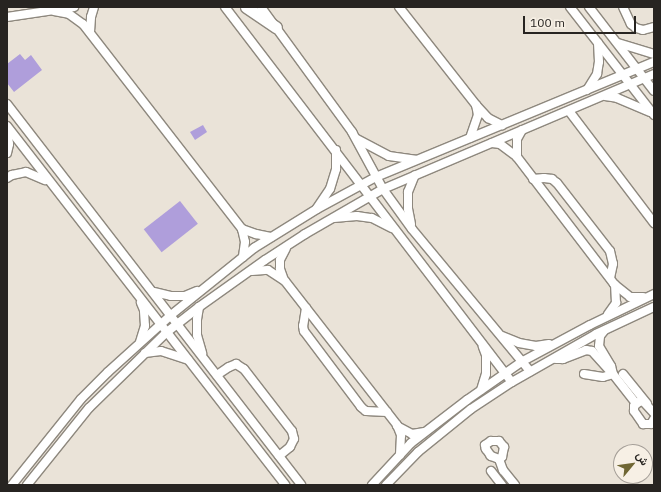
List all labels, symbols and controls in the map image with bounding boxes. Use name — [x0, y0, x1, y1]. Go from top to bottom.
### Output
scale bar — [525, 8, 638, 34]
text: 100 m — [530, 15, 565, 30]
north arrow — [613, 444, 653, 484]
text: ش — [633, 449, 652, 468]

